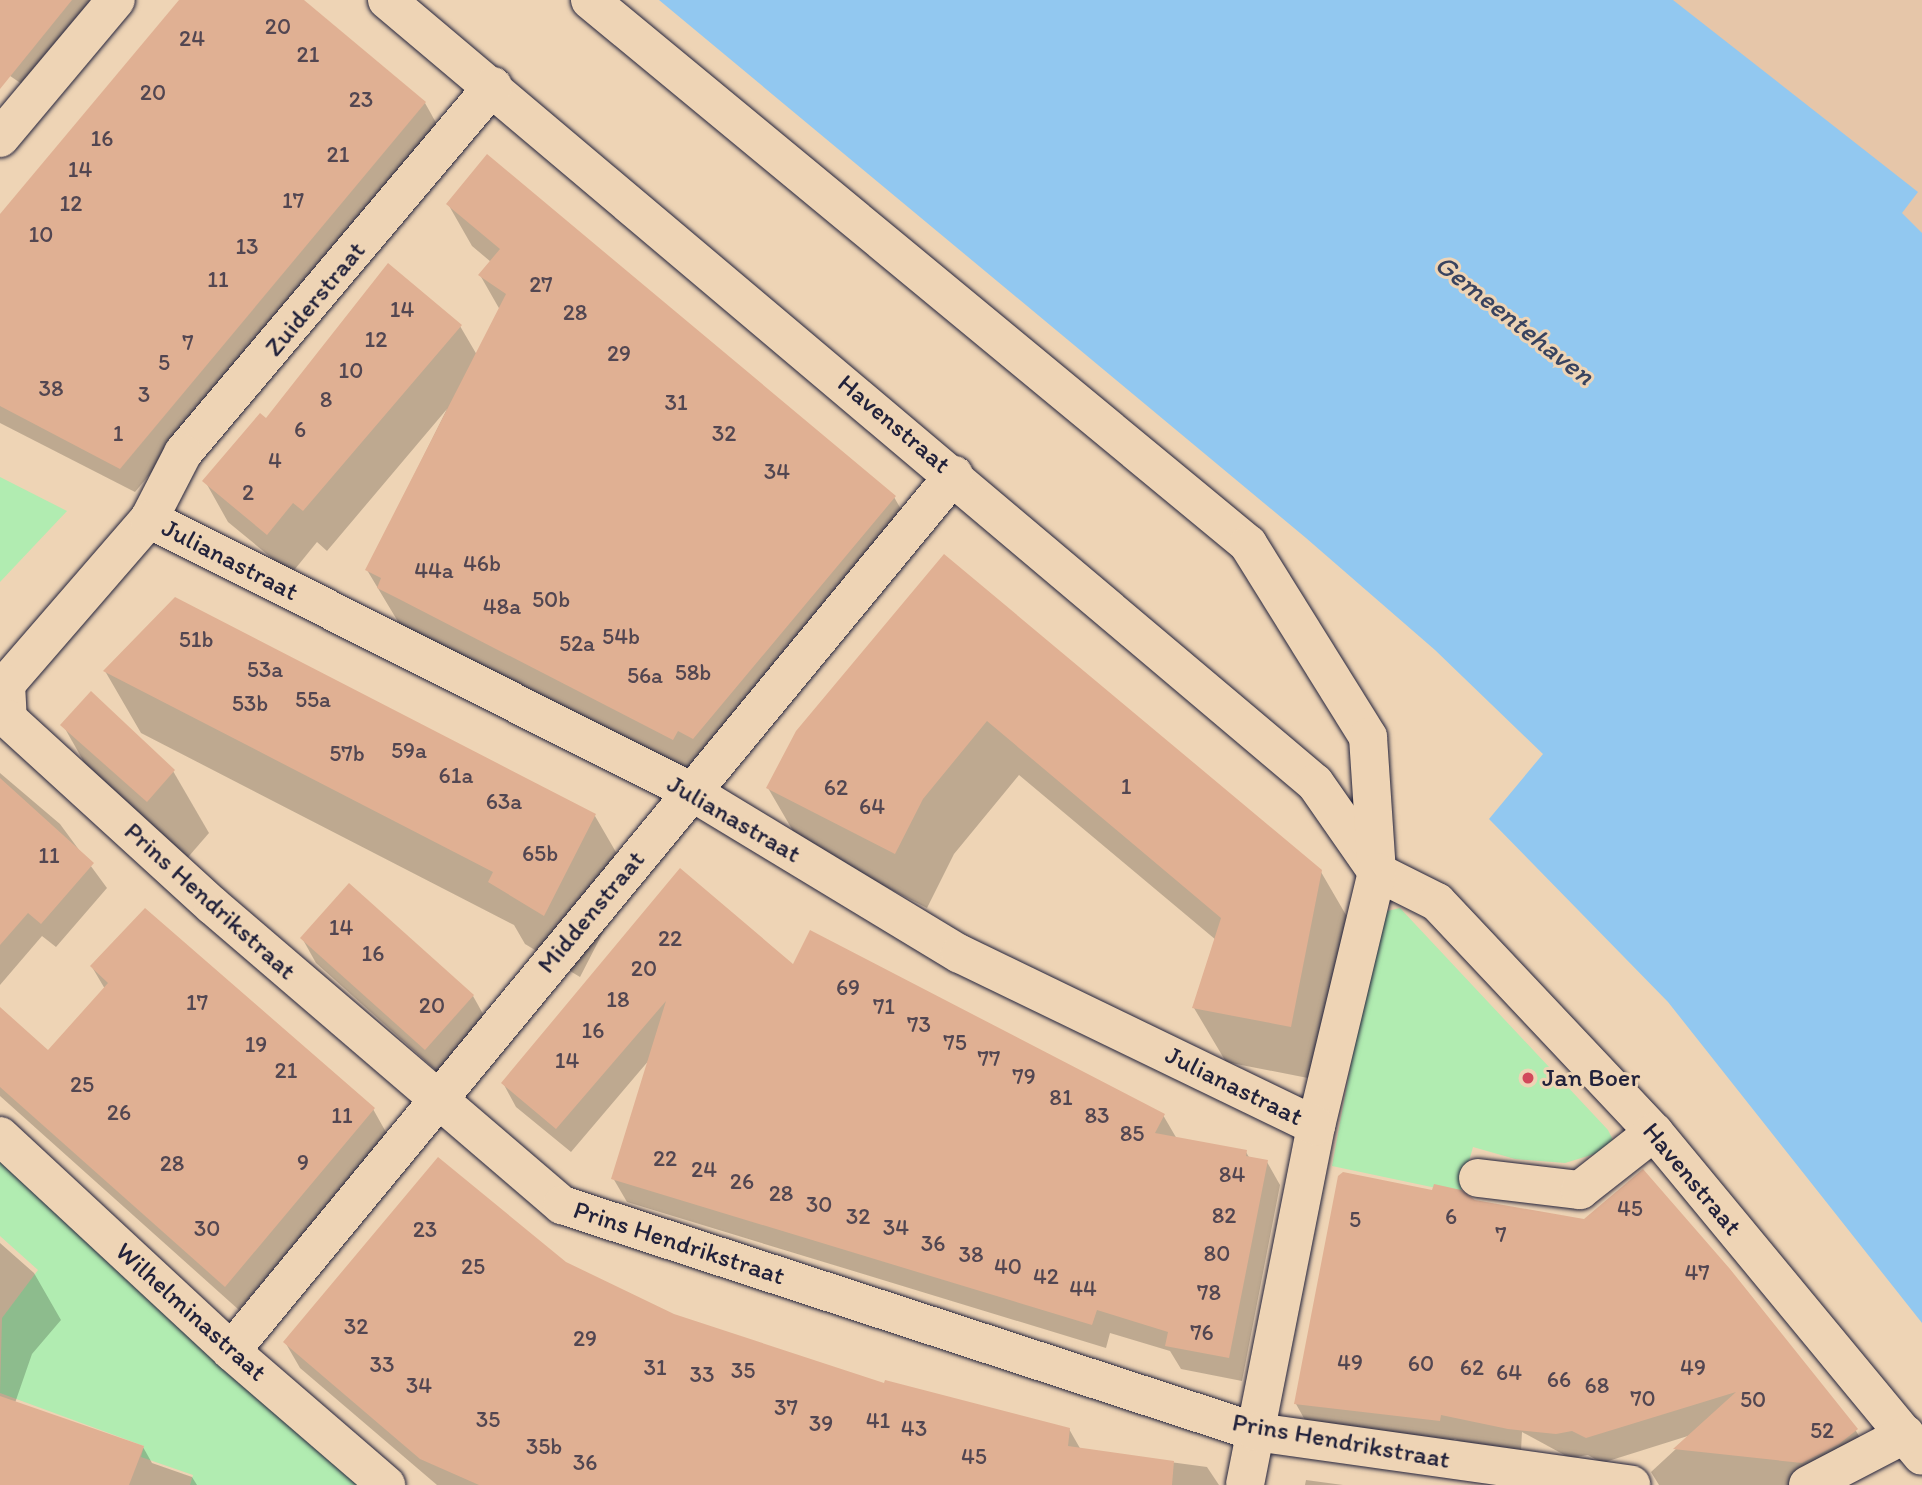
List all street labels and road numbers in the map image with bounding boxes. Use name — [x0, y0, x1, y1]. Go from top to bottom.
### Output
street label: Zuiderstraat — [258, 235, 372, 363]
street label: Havenstraat — [831, 368, 957, 480]
street label: Julianastraat — [156, 512, 304, 608]
street label: Julianastraat — [662, 768, 806, 870]
street label: Prins Hendrikstraat — [117, 815, 303, 987]
street label: Middenstraat — [531, 844, 651, 980]
street label: Julianastraat — [1160, 1039, 1308, 1133]
street label: Havenstraat — [1636, 1116, 1748, 1242]
street label: Prins Hendrikstraat — [569, 1194, 789, 1292]
street label: Wilhelminastraat — [109, 1236, 273, 1388]
street label: Prins Hendrikstraat — [1229, 1406, 1453, 1476]

